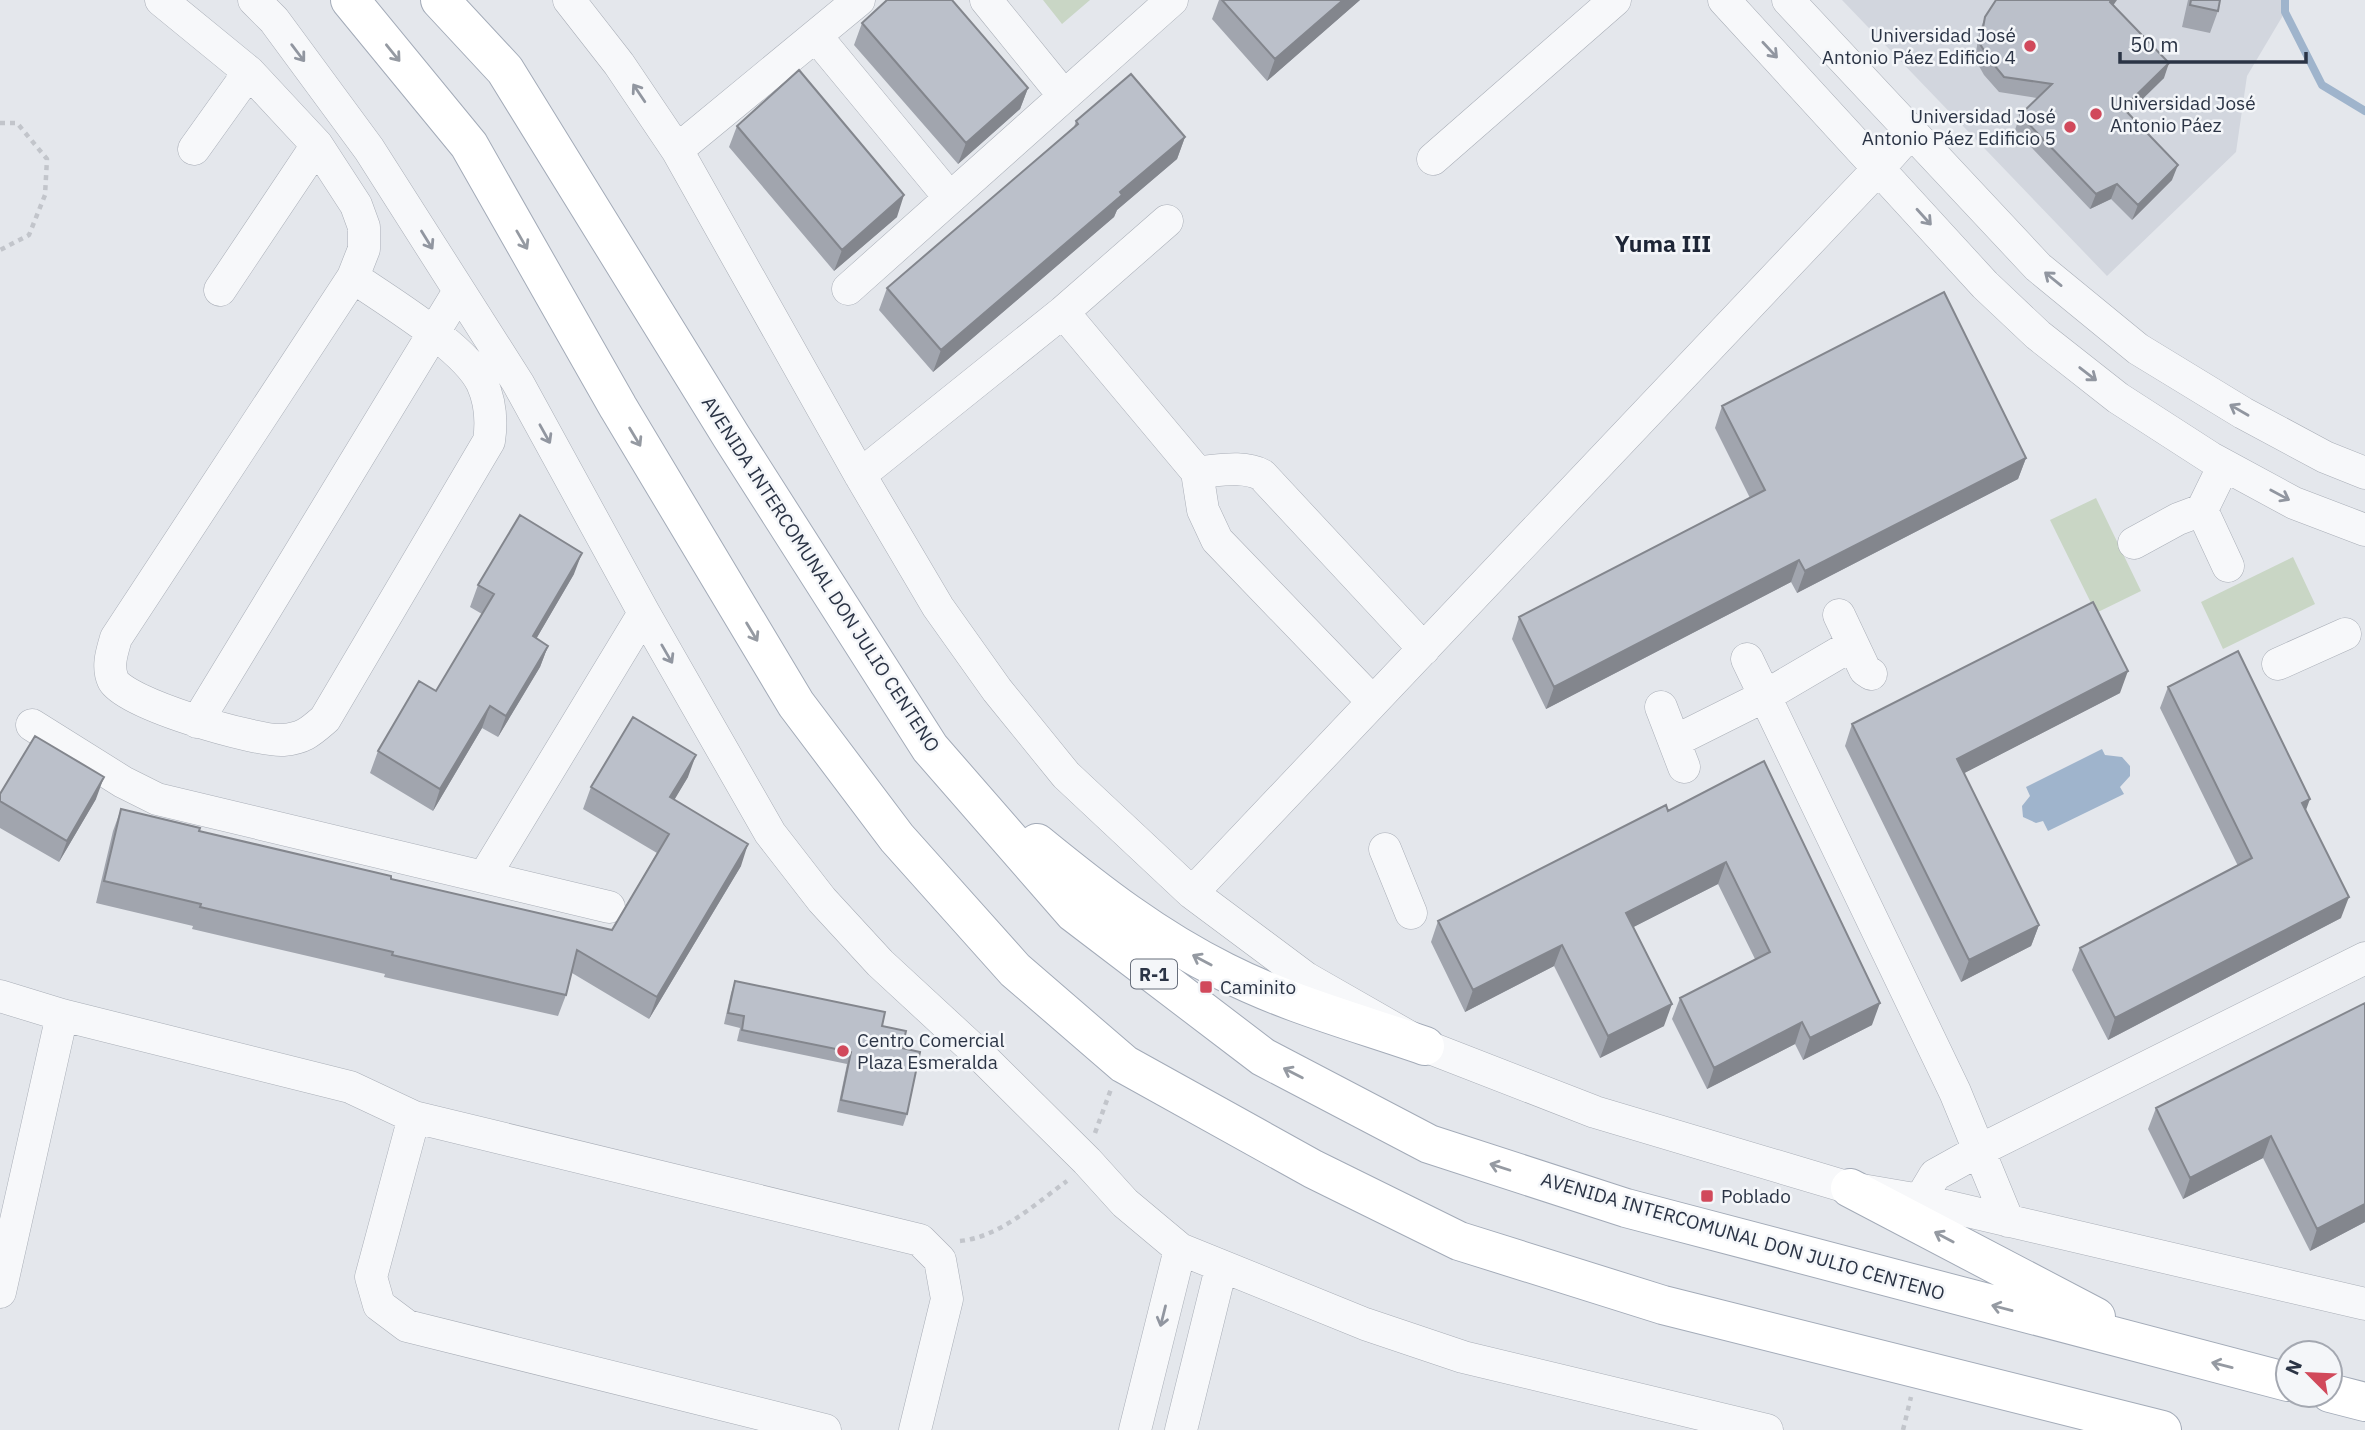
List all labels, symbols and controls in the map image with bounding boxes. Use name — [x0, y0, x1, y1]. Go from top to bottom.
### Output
scale bar — [2120, 21, 2306, 65]
place label: Universidad José Antonio Páez Edificio 4 — [1822, 23, 2016, 69]
text: 50 m — [2130, 30, 2179, 58]
marker: Universidad José Antonio Páez Edificio 4 — [2022, 38, 2038, 54]
one-way arrow — [1762, 41, 1778, 59]
one-way arrow — [290, 43, 305, 61]
one-way arrow — [386, 43, 401, 61]
one-way arrow — [632, 84, 646, 103]
place label: Universidad José Antonio Páez — [2110, 91, 2256, 137]
place label: Universidad José Antonio Páez Edificio 5 — [1862, 104, 2056, 150]
marker: Universidad José Antonio Páez — [2088, 106, 2104, 122]
marker: Universidad José Antonio Páez Edificio 5 — [2062, 119, 2078, 135]
one-way arrow — [1916, 208, 1932, 226]
district label: Yuma III — [1615, 228, 1711, 258]
one-way arrow — [420, 229, 434, 249]
one-way arrow — [515, 229, 529, 249]
one-way arrow — [2044, 272, 2062, 287]
one-way arrow — [2078, 367, 2097, 382]
street label: AVENIDA INTERCOMUNAL DON JULIO CENTENO — [697, 392, 945, 756]
one-way arrow — [2229, 403, 2249, 417]
one-way arrow — [539, 423, 552, 444]
one-way arrow — [629, 426, 643, 446]
one-way arrow — [2270, 488, 2290, 502]
one-way arrow — [746, 621, 760, 641]
one-way arrow — [660, 644, 674, 664]
one-way arrow — [1192, 953, 1213, 966]
road number: R-1 — [1131, 959, 1177, 988]
place label: Caminito — [1220, 975, 1296, 999]
marker: Caminito — [1198, 979, 1214, 995]
place label: Centro Comercial Plaza Esmeralda — [857, 1028, 1005, 1074]
marker: Centro Comercial Plaza Esmeralda — [835, 1043, 851, 1059]
one-way arrow — [1283, 1066, 1304, 1079]
one-way arrow — [1489, 1159, 1511, 1172]
street label: AVENIDA INTERCOMUNAL DON JULIO CENTENO — [1538, 1167, 1948, 1305]
place label: Poblado — [1721, 1184, 1791, 1208]
marker: Poblado — [1699, 1188, 1715, 1204]
one-way arrow — [1935, 1230, 1955, 1244]
one-way arrow — [1991, 1300, 2013, 1313]
one-way arrow — [1156, 1304, 1169, 1326]
north arrow — [2274, 1339, 2344, 1409]
text: N — [2280, 1356, 2307, 1378]
one-way arrow — [2211, 1358, 2234, 1371]

